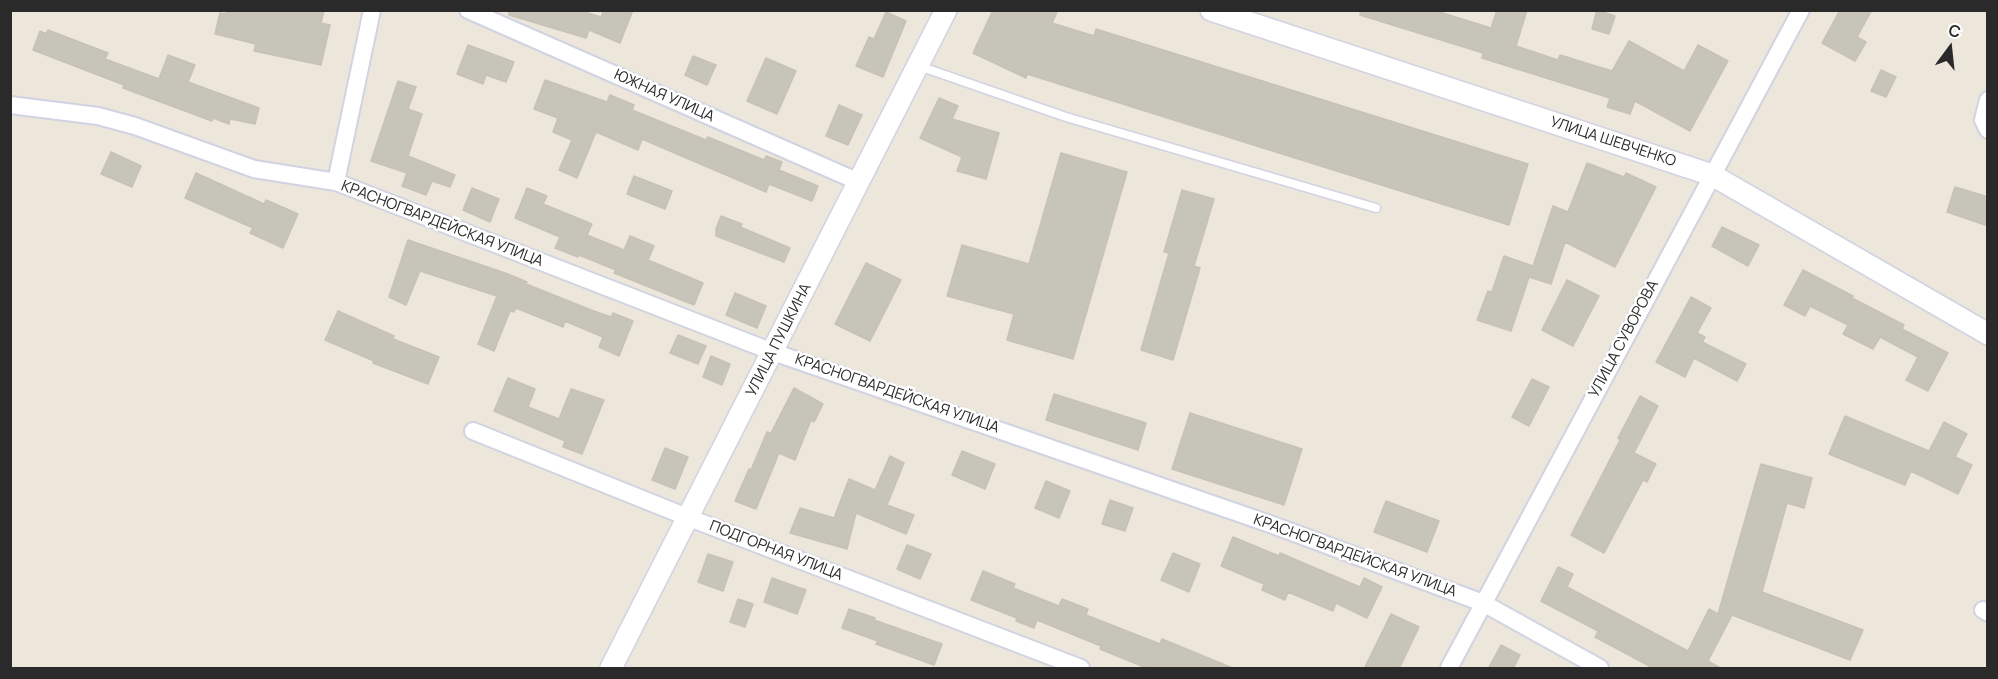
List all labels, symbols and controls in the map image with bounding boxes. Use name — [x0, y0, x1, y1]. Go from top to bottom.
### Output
north arrow — [1920, 18, 1980, 78]
text: С — [1946, 18, 1963, 43]
street label: ЮЖНАЯ УЛИЦА — [611, 66, 717, 126]
street label: УЛИЦА ШЕВЧЕНКО — [1548, 113, 1678, 171]
street label: КРАСНОГВАРДЕЙСКАЯ УЛИЦА — [338, 177, 546, 271]
street label: УЛИЦА СУВОРОВА — [1585, 277, 1663, 401]
street label: УЛИЦА ПУШКИНА — [743, 280, 815, 400]
street label: КРАСНОГВАРДЕЙСКАЯ УЛИЦА — [792, 351, 1002, 437]
street label: КРАСНОГВАРДЕЙСКАЯ УЛИЦА — [1251, 511, 1459, 601]
street label: ПОДГОРНАЯ УЛИЦА — [707, 517, 845, 585]

